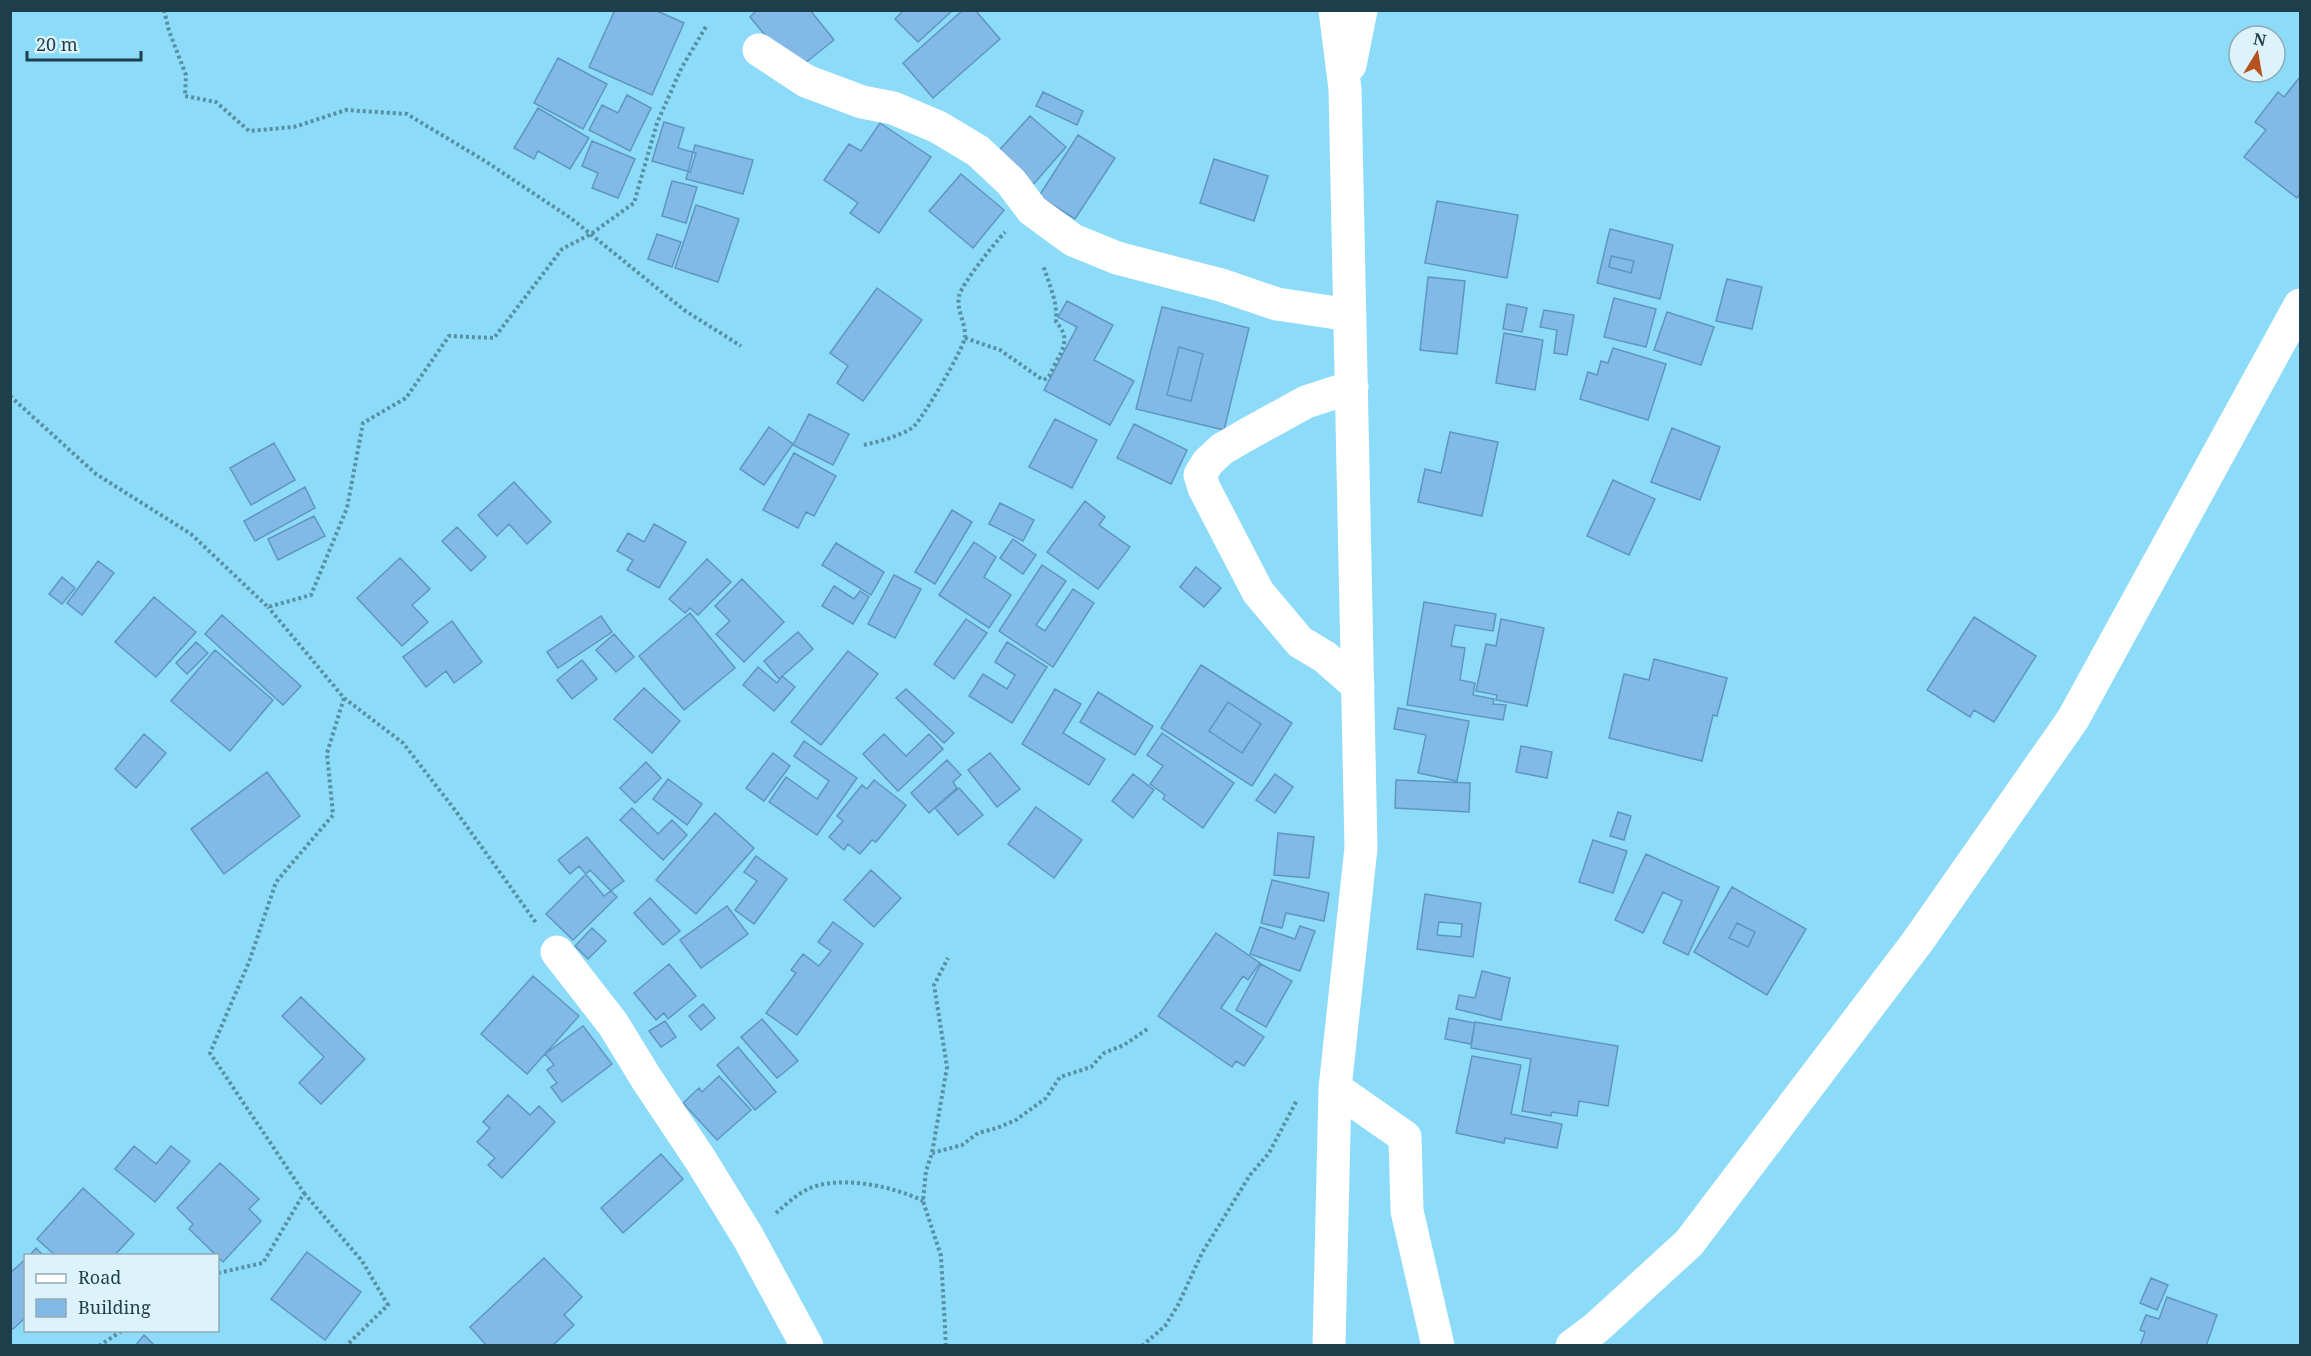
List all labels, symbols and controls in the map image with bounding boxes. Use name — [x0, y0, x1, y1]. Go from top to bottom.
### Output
scale bar — [27, 24, 141, 62]
north arrow — [2227, 24, 2287, 84]
text: N — [2252, 27, 2269, 51]
text: 20 m — [36, 32, 78, 56]
legend — [24, 1254, 219, 1332]
text: Road — [78, 1265, 121, 1289]
text: Building — [78, 1295, 151, 1319]

